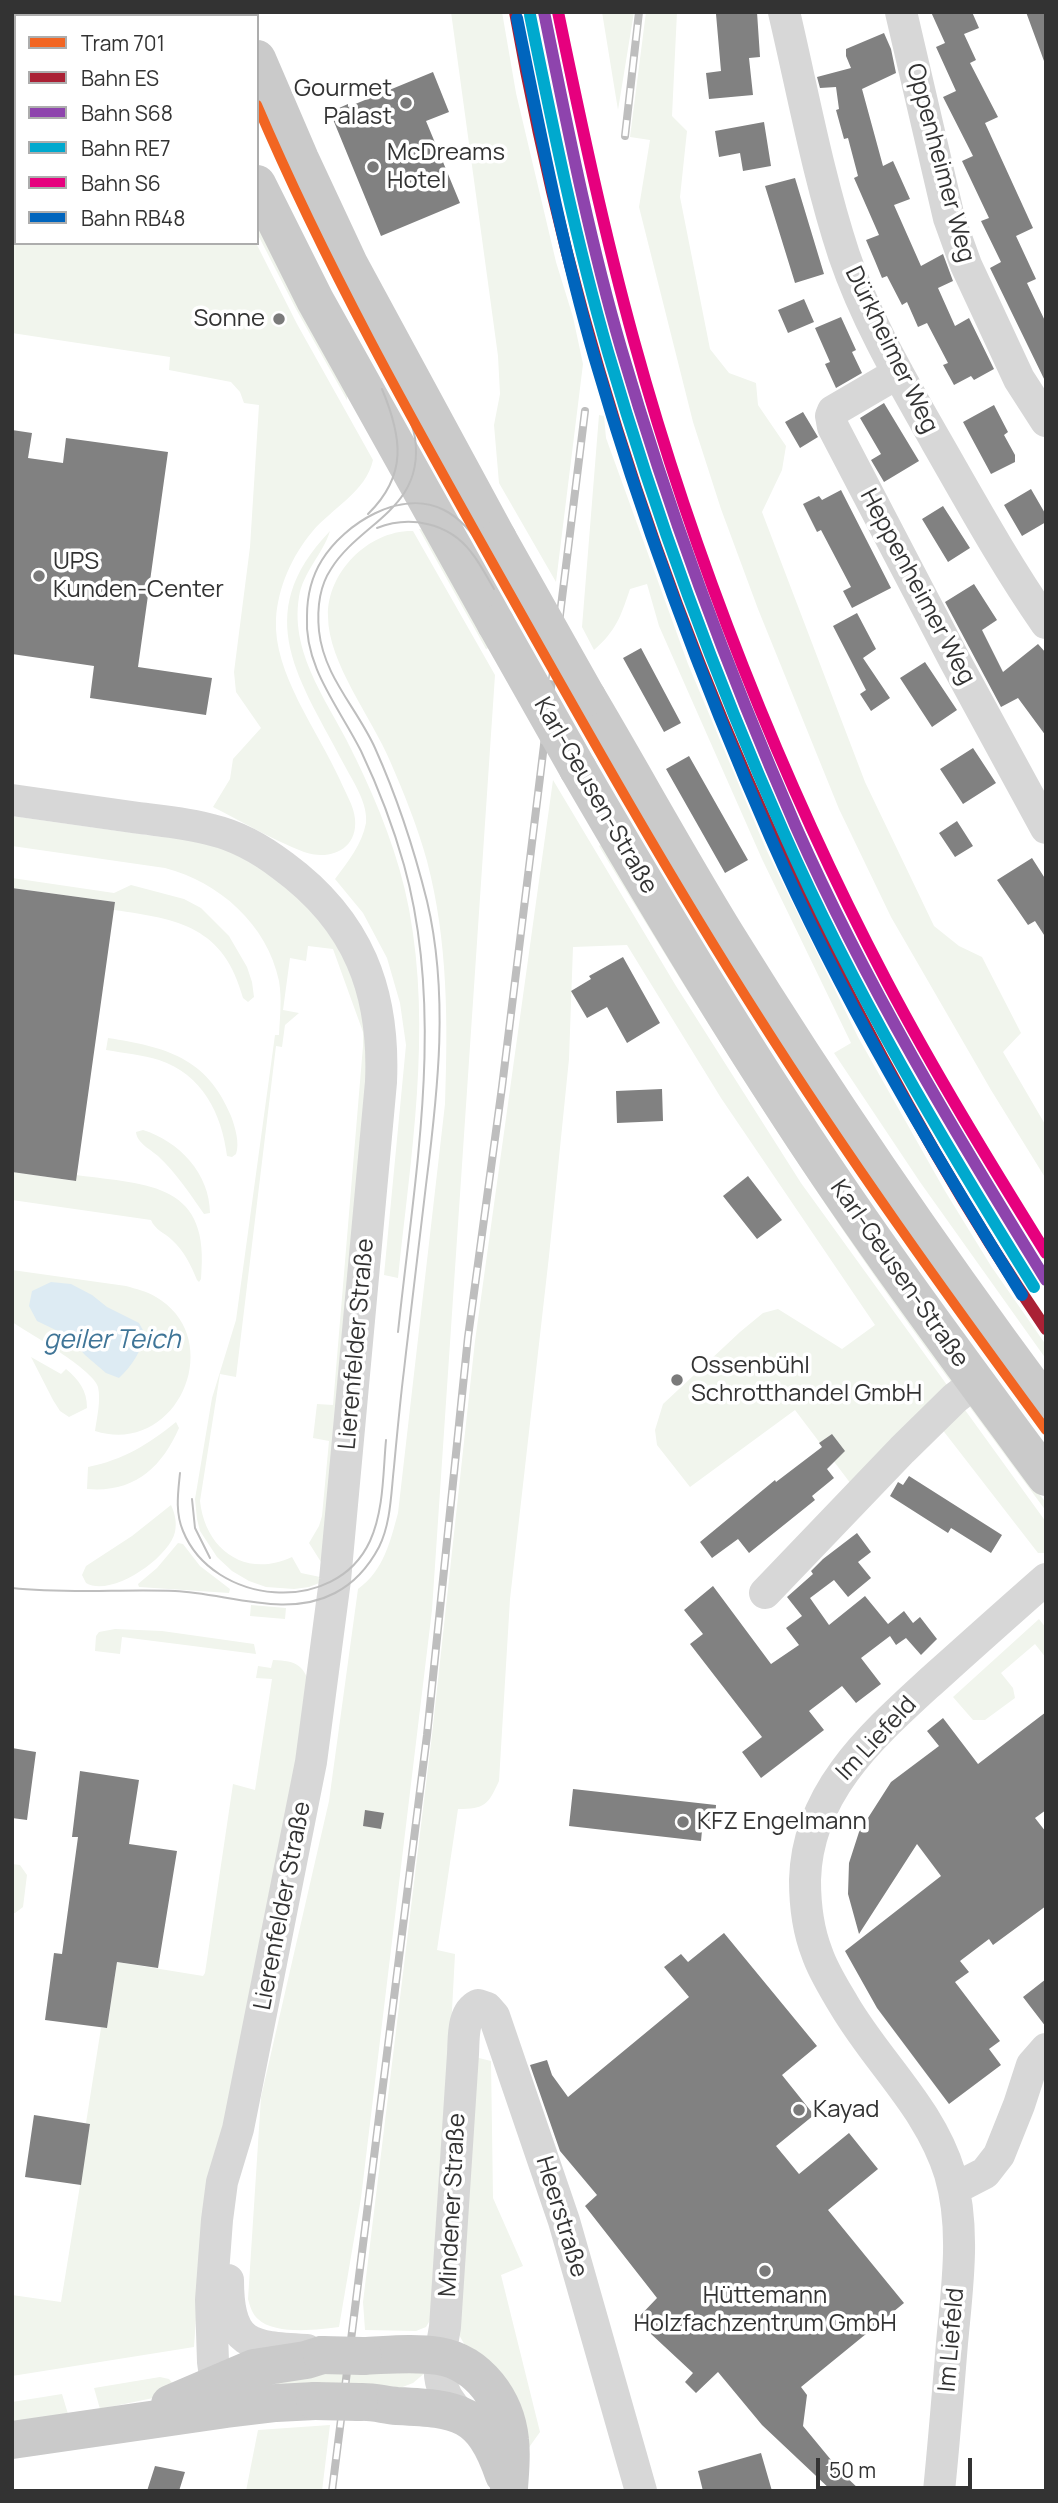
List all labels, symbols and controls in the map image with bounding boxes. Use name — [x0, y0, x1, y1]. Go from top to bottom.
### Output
legend — [14, 14, 259, 245]
text: Tram 701 — [81, 29, 165, 57]
street label: Oppenheimer Weg — [900, 60, 980, 266]
text: Bahn ES — [81, 64, 159, 92]
place label: Gourmet Palast — [294, 75, 392, 131]
marker: Gourmet Palast — [398, 95, 414, 111]
text: Bahn S68 — [81, 99, 173, 127]
text: Bahn RE7 — [81, 134, 170, 162]
place label: McDreams Hotel — [387, 139, 505, 195]
marker: McDreams Hotel — [365, 159, 381, 175]
text: Bahn S6 — [81, 169, 161, 197]
text: Bahn RB48 — [81, 204, 185, 232]
street label: Dürkheimer Weg — [838, 262, 944, 438]
place label: Sonne — [194, 305, 265, 333]
marker: Sonne — [271, 311, 287, 327]
street label: Heppenheimer Weg — [853, 484, 981, 690]
place label: UPS Kunden-Center — [53, 548, 224, 604]
marker: UPS Kunden-Center — [31, 568, 47, 584]
street label: Karl-Geusen-Straße — [527, 693, 663, 899]
street label: Karl-Geusen-Straße — [824, 1175, 974, 1373]
street label: Lierenfelder Straße — [333, 1237, 381, 1451]
water label: geiler Teich — [43, 1325, 181, 1357]
place label: Ossenbühl Schrotthandel GmbH — [691, 1352, 922, 1408]
marker: Ossenbühl Schrotthandel GmbH — [669, 1372, 685, 1388]
street label: Im Liefeld — [831, 1691, 923, 1787]
street label: Lierenfelder Straße — [249, 1799, 317, 2013]
place label: KFZ Engelmann — [697, 1808, 867, 1836]
marker: KFZ Engelmann — [675, 1814, 691, 1830]
place label: Kayad — [813, 2096, 880, 2124]
marker: Kayad — [791, 2102, 807, 2118]
street label: Mindener Straße — [434, 2112, 472, 2298]
street label: Heerstraße — [529, 2153, 593, 2281]
marker: Hüttemann Holzfachzentrum GmbH — [757, 2263, 773, 2279]
place label: Hüttemann Holzfachzentrum GmbH — [633, 2282, 897, 2338]
street label: Im Liefeld — [933, 2287, 971, 2393]
scale bar — [820, 2444, 976, 2488]
text: 50 m — [829, 2456, 876, 2484]

